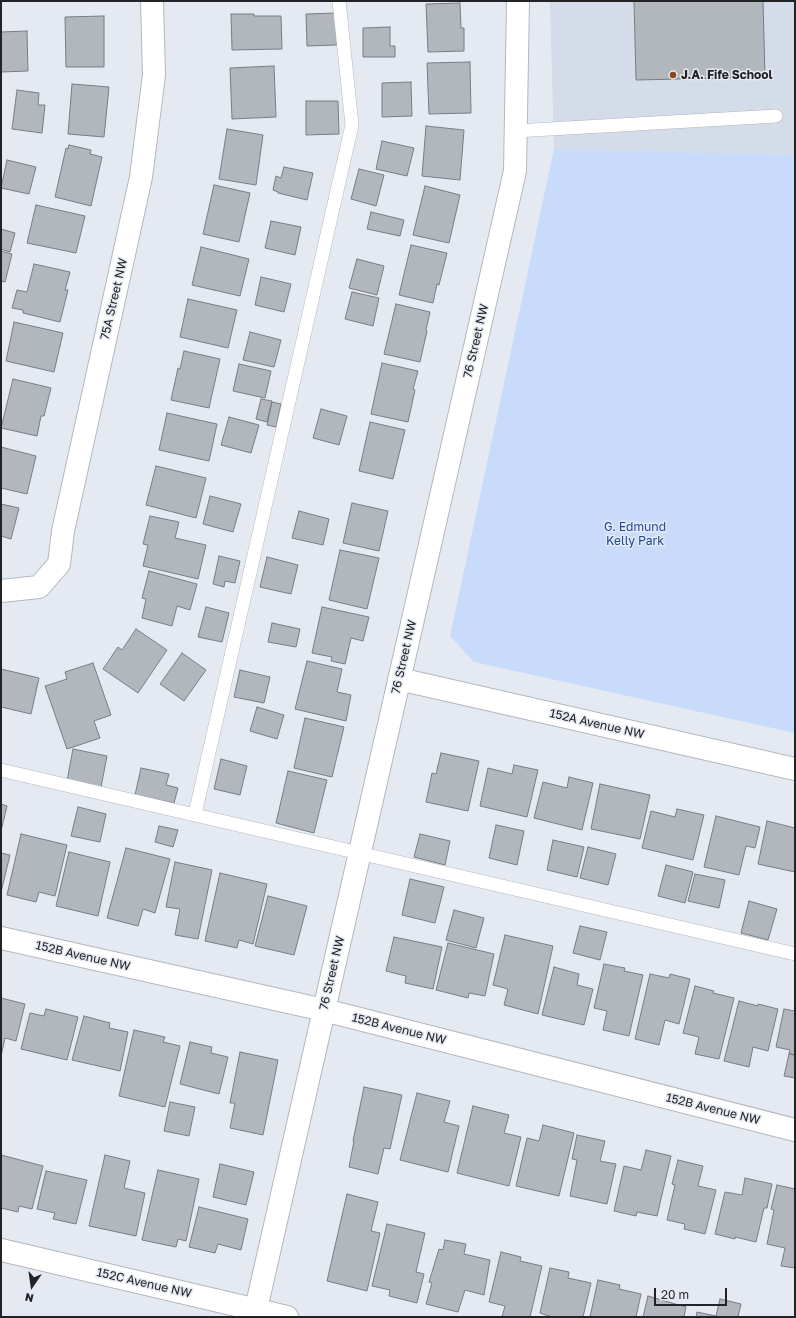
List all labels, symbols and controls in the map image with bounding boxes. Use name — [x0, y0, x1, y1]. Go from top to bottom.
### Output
place label: J.A. Fife School — [681, 68, 772, 82]
marker: J.A. Fife School — [668, 70, 678, 80]
street label: 75A Street NW — [98, 257, 130, 341]
street label: 76 Street NW — [460, 302, 492, 380]
park label: G. Edmund Kelly Park — [604, 520, 666, 548]
street label: 76 Street NW — [388, 618, 420, 696]
street label: 152A Avenue NW — [548, 706, 646, 742]
street label: 76 Street NW — [316, 934, 348, 1012]
street label: 152B Avenue NW — [34, 938, 132, 974]
street label: 152B Avenue NW — [350, 1010, 448, 1048]
street label: 152B Avenue NW — [664, 1090, 762, 1128]
street label: 152C Avenue NW — [95, 1265, 193, 1301]
north arrow — [12, 1266, 52, 1306]
scale bar — [656, 1280, 729, 1306]
text: 20 m — [661, 1287, 689, 1302]
text: N — [24, 1291, 35, 1305]

